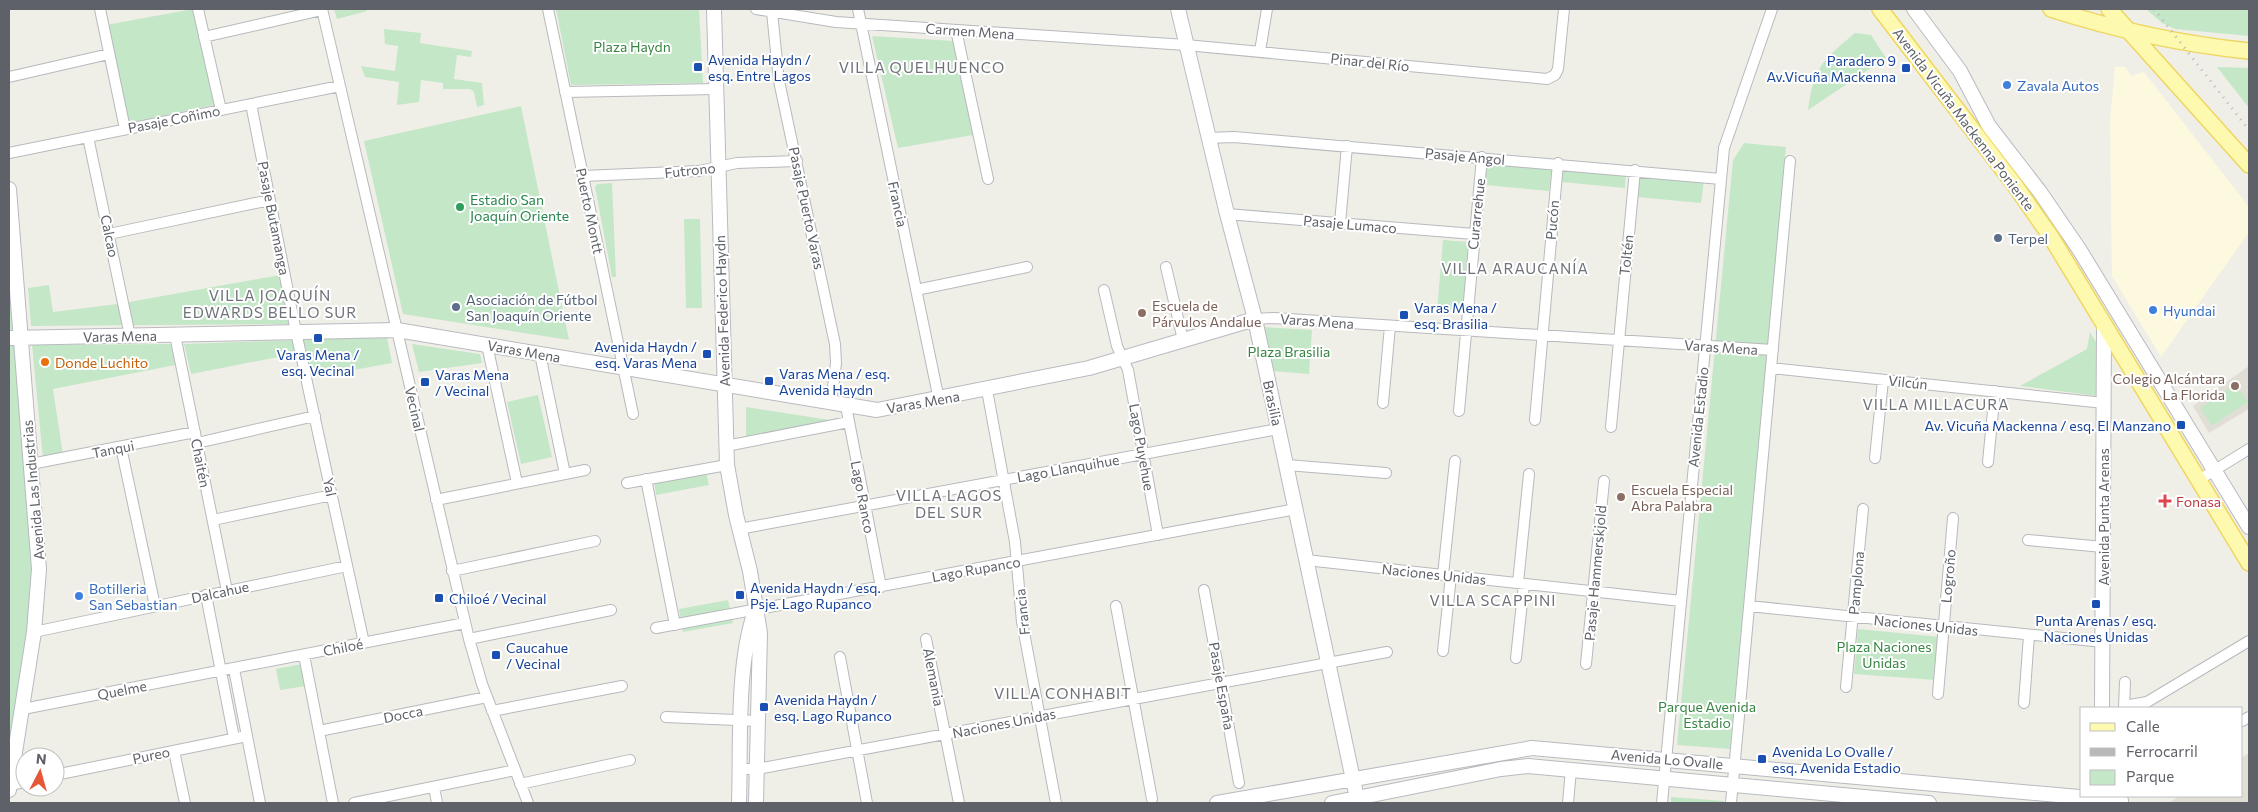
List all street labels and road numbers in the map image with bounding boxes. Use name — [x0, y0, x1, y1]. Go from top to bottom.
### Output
street label: Carmen Mena — [925, 19, 1015, 43]
street label: Avenida Vicuña Mackenna Poniente — [1890, 24, 2038, 214]
street label: Pinar del Río — [1330, 49, 1410, 75]
street label: Pasaje Coñimo — [126, 102, 222, 136]
street label: Pasaje Angol — [1424, 144, 1506, 168]
street label: Pasaje Puerto Varas — [786, 145, 828, 271]
street label: Futrono — [664, 159, 716, 181]
street label: Pasaje Butamanga — [255, 160, 293, 276]
street label: Puerto Montt — [573, 166, 607, 256]
street label: Curarrehue — [1464, 177, 1488, 251]
street label: Francia — [885, 180, 911, 228]
street label: Pucón — [1542, 199, 1562, 241]
street label: Pasaje Lumaco — [1302, 211, 1398, 237]
street label: Calcao — [97, 213, 123, 259]
street label: Toltén — [1615, 234, 1637, 276]
street label: Avenida Federico Haydn — [711, 235, 733, 387]
street label: Varas Mena — [1279, 310, 1355, 332]
street label: Varas Mena — [83, 327, 157, 345]
street label: Varas Mena — [486, 336, 562, 366]
street label: Varas Mena — [1683, 336, 1759, 358]
street label: Avenida Estadio — [1684, 366, 1712, 468]
street label: Vilcún — [1887, 371, 1929, 393]
street label: Brasilia — [1260, 379, 1286, 427]
street label: Vecinal — [402, 385, 428, 433]
street label: Varas Mena — [885, 387, 961, 417]
street label: Lago Puyehue — [1126, 402, 1158, 492]
street label: Avenida Las Industrias — [18, 419, 48, 561]
street label: Tanqui — [90, 437, 136, 461]
street label: Chaitén — [188, 437, 214, 489]
street label: Avenida Punta Arenas — [2095, 448, 2112, 586]
street label: Lago Llanquihue — [1016, 451, 1120, 485]
street label: Lago Ranco — [848, 459, 878, 535]
street label: Yal — [320, 476, 340, 498]
street label: Pasaje Hammerskjold — [1581, 505, 1609, 641]
street label: Logroño — [1937, 548, 1959, 604]
street label: Pamplona — [1845, 550, 1867, 616]
street label: Lago Rupanco — [930, 553, 1022, 585]
street label: Naciones Unidas — [1381, 560, 1487, 588]
street label: Dalcahue — [190, 578, 250, 606]
street label: Francia — [1011, 588, 1033, 636]
street label: Naciones Unidas — [1873, 611, 1979, 639]
street label: Chiloé — [321, 635, 365, 659]
street label: Pasaje España — [1206, 641, 1238, 731]
street label: Alemania — [920, 646, 948, 708]
street label: Quelme — [96, 677, 148, 703]
street label: Docca — [382, 702, 424, 726]
street label: Naciones Unidas — [951, 705, 1057, 741]
street label: Pureo — [131, 743, 171, 767]
street label: Avenida Lo Ovalle — [1610, 746, 1724, 772]

